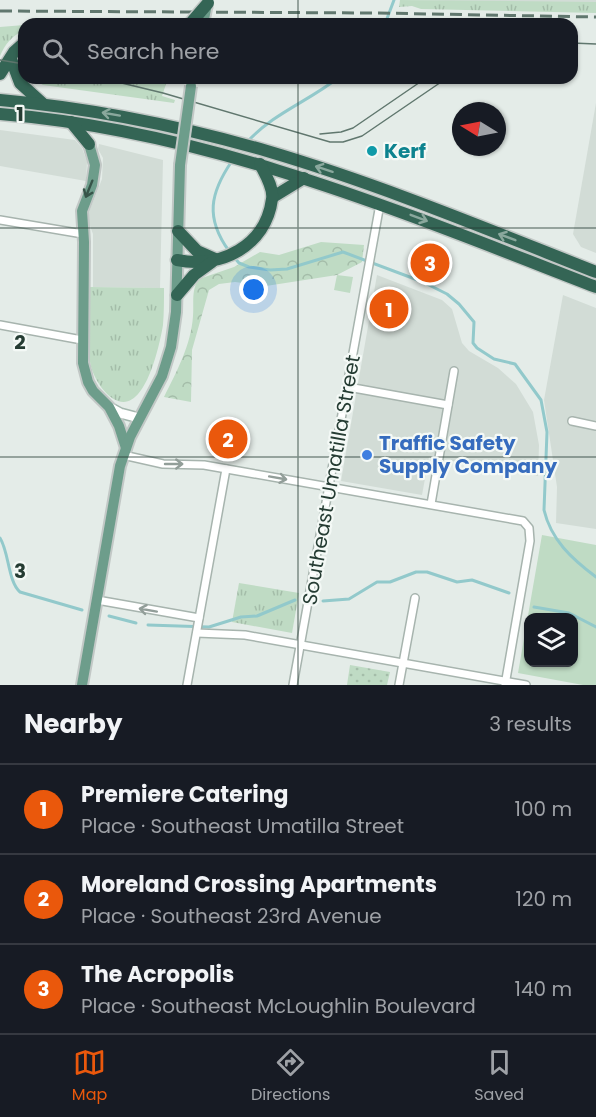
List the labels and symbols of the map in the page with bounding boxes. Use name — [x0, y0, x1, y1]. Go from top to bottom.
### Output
text: 1 — [16, 100, 24, 128]
north arrow — [452, 102, 506, 156]
one-way arrow — [102, 108, 122, 119]
place label: Kerf — [384, 137, 426, 165]
marker: Kerf — [365, 144, 379, 158]
one-way arrow — [315, 163, 334, 174]
one-way arrow — [83, 180, 94, 198]
one-way arrow — [409, 214, 427, 225]
one-way arrow — [498, 231, 517, 242]
pin: 3 — [410, 240, 450, 286]
your location — [239, 275, 268, 304]
pin: 1 — [370, 286, 408, 332]
text: 2 — [14, 328, 26, 356]
street label: Southeast Umatilla Street — [295, 353, 367, 607]
pin: 2 — [208, 416, 248, 462]
place label: Traffic Safety Supply Company — [379, 429, 558, 480]
marker: Traffic Safety Supply Company — [360, 448, 374, 462]
one-way arrow — [164, 458, 184, 470]
one-way arrow — [267, 472, 287, 483]
text: 3 — [14, 557, 26, 585]
one-way arrow — [139, 604, 158, 615]

